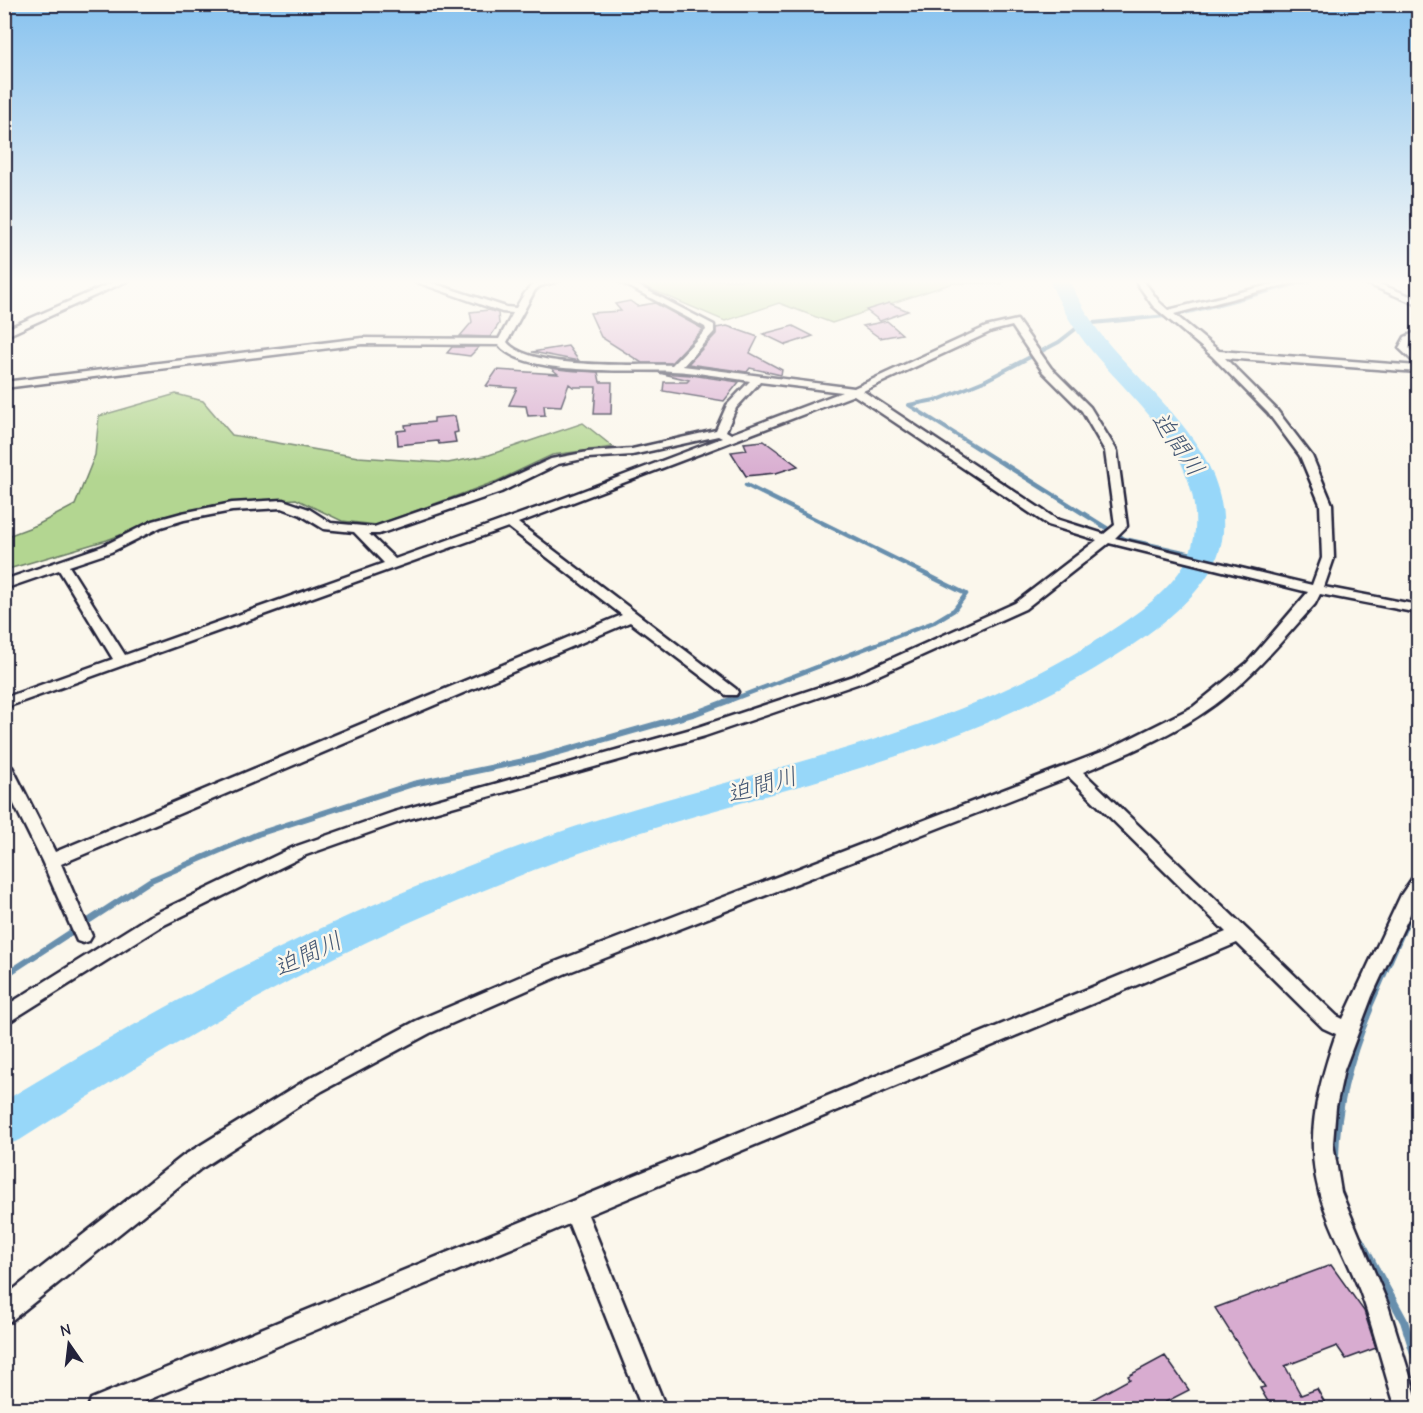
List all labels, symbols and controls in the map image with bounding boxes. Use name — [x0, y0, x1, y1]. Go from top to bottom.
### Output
water label: 迫間川 — [1146, 406, 1210, 482]
water label: 迫間川 — [724, 762, 800, 808]
water label: 迫間川 — [269, 926, 347, 982]
north arrow — [39, 1314, 99, 1374]
text: N — [58, 1320, 73, 1340]

